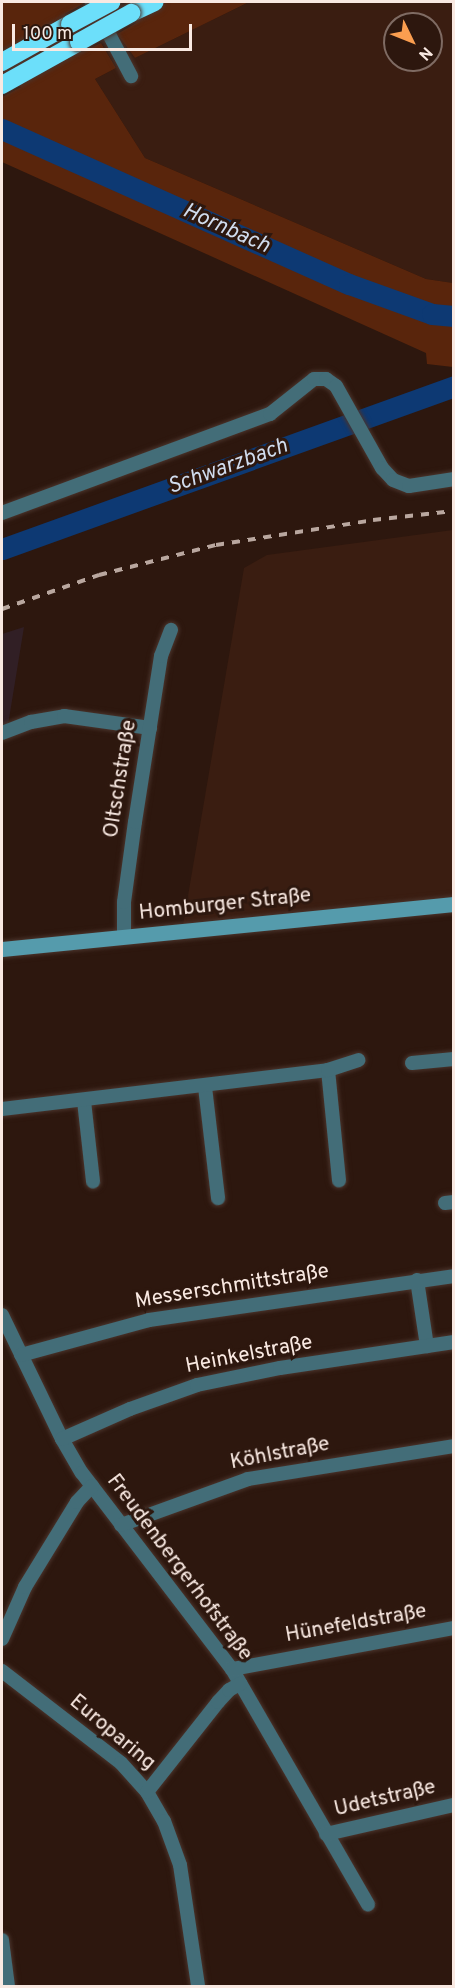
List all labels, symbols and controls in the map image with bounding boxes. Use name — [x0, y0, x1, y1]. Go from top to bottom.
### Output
scale bar — [15, 12, 195, 50]
north arrow — [383, 12, 443, 72]
text: 100 m — [23, 23, 72, 46]
text: N — [413, 42, 436, 64]
water label: Hornbach — [178, 198, 274, 260]
water label: Schwarzbach — [164, 433, 292, 501]
street label: Oltschstraße — [99, 718, 143, 840]
street label: Homburger Straße — [138, 883, 312, 927]
street label: Messerschmittstraße — [133, 1259, 331, 1315]
street label: Heinkelstraße — [183, 1330, 315, 1380]
street label: Köhlstraße — [228, 1432, 332, 1476]
street label: Freudenbergerhofstraße — [101, 1470, 257, 1666]
street label: Hünefeldstraße — [283, 1599, 429, 1649]
street label: Europaring — [64, 1690, 160, 1776]
street label: Udetstraße — [332, 1775, 438, 1823]

